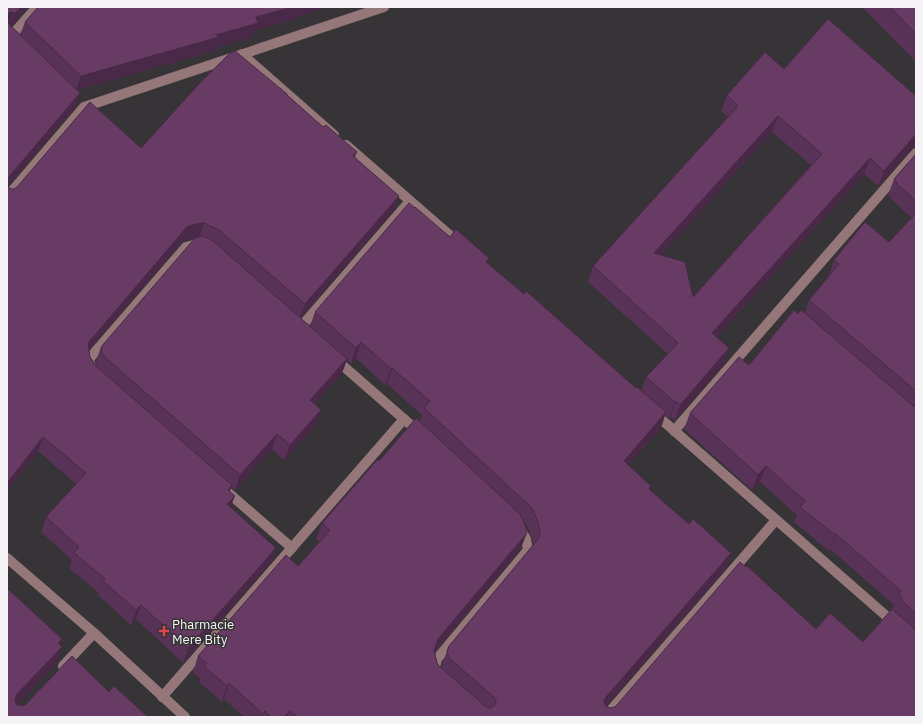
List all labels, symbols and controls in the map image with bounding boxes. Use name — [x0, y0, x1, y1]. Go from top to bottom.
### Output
place label: Pharmacie Mere Bity — [172, 616, 234, 648]
marker: Pharmacie Mere Bity — [159, 626, 169, 636]

